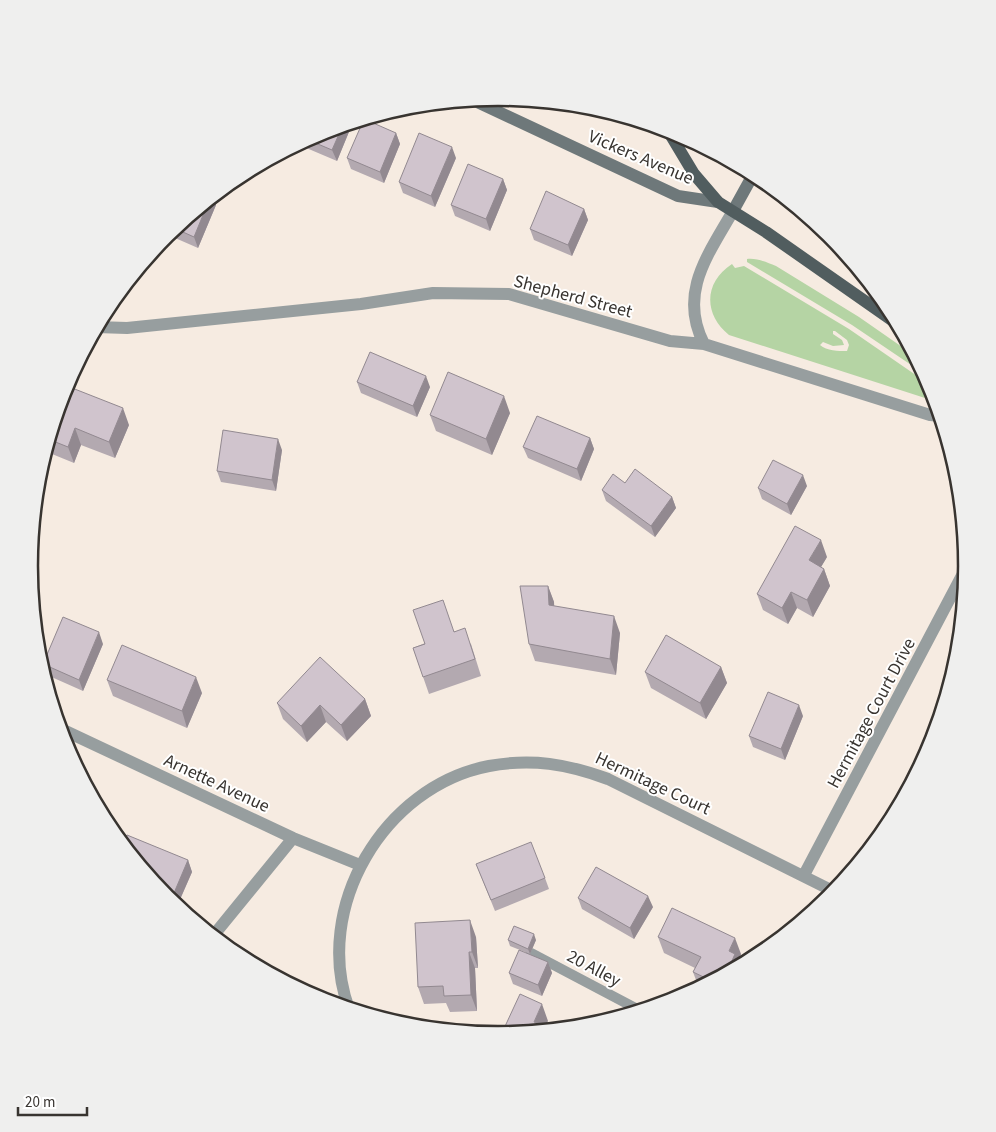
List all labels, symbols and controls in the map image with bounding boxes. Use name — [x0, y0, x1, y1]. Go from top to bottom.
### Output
street label: Vickers Avenue — [584, 124, 697, 191]
street label: Shepherd Street — [511, 269, 635, 324]
street label: Hermitage Court Drive — [821, 634, 922, 793]
street label: Hermitage Court — [591, 746, 715, 821]
street label: Arnette Avenue — [160, 748, 274, 819]
street label: 20 Alley — [562, 944, 626, 993]
scale bar — [18, 1084, 86, 1116]
text: 20 m — [25, 1092, 55, 1113]

